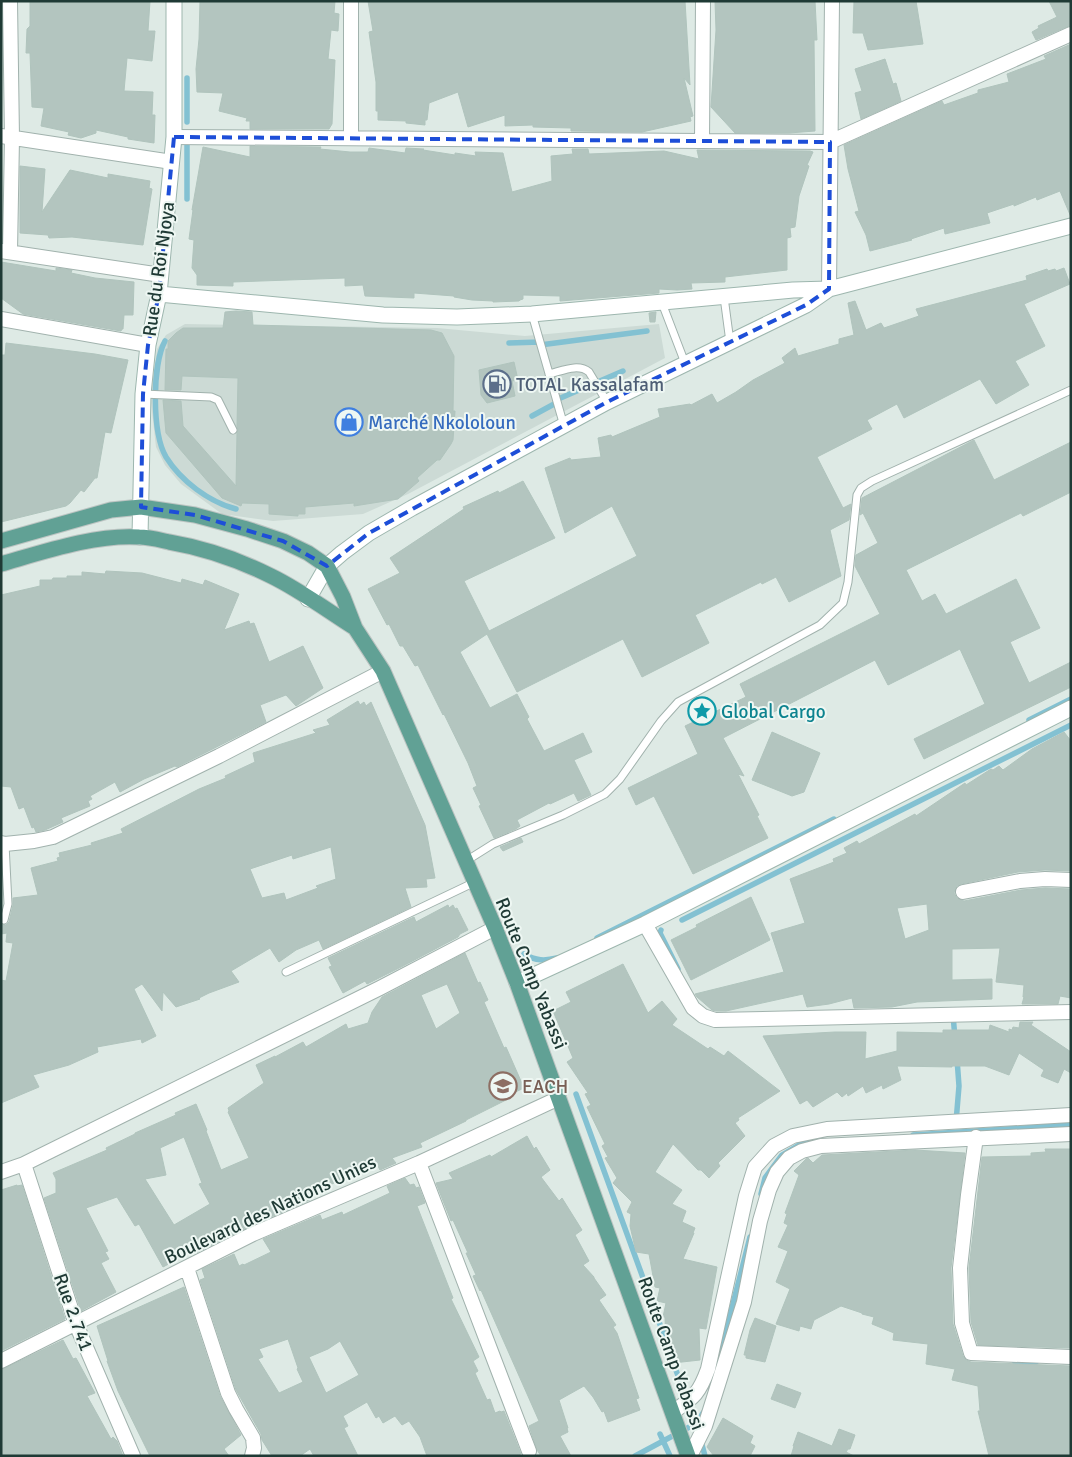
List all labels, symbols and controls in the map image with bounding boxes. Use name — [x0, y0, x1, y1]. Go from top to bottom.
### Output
street label: Rue du Roi Njoya — [138, 200, 180, 338]
fuel station icon: TOTAL Kassalafam — [482, 369, 512, 399]
place label: TOTAL Kassalafam — [516, 373, 664, 397]
shop icon: Marché Nkololoun — [334, 407, 364, 437]
place label: Marché Nkololoun — [368, 411, 516, 435]
place icon: Global Cargo — [687, 696, 717, 726]
place label: Global Cargo — [721, 700, 826, 724]
street label: Route Camp Yabassi — [490, 894, 572, 1053]
school or university icon: EACH — [488, 1071, 518, 1101]
place label: EACH — [522, 1075, 568, 1099]
street label: Boulevard des Nations Unies — [161, 1150, 380, 1270]
street label: Rue 2.741 — [48, 1270, 98, 1355]
street label: Route Camp Yabassi — [632, 1273, 710, 1433]

